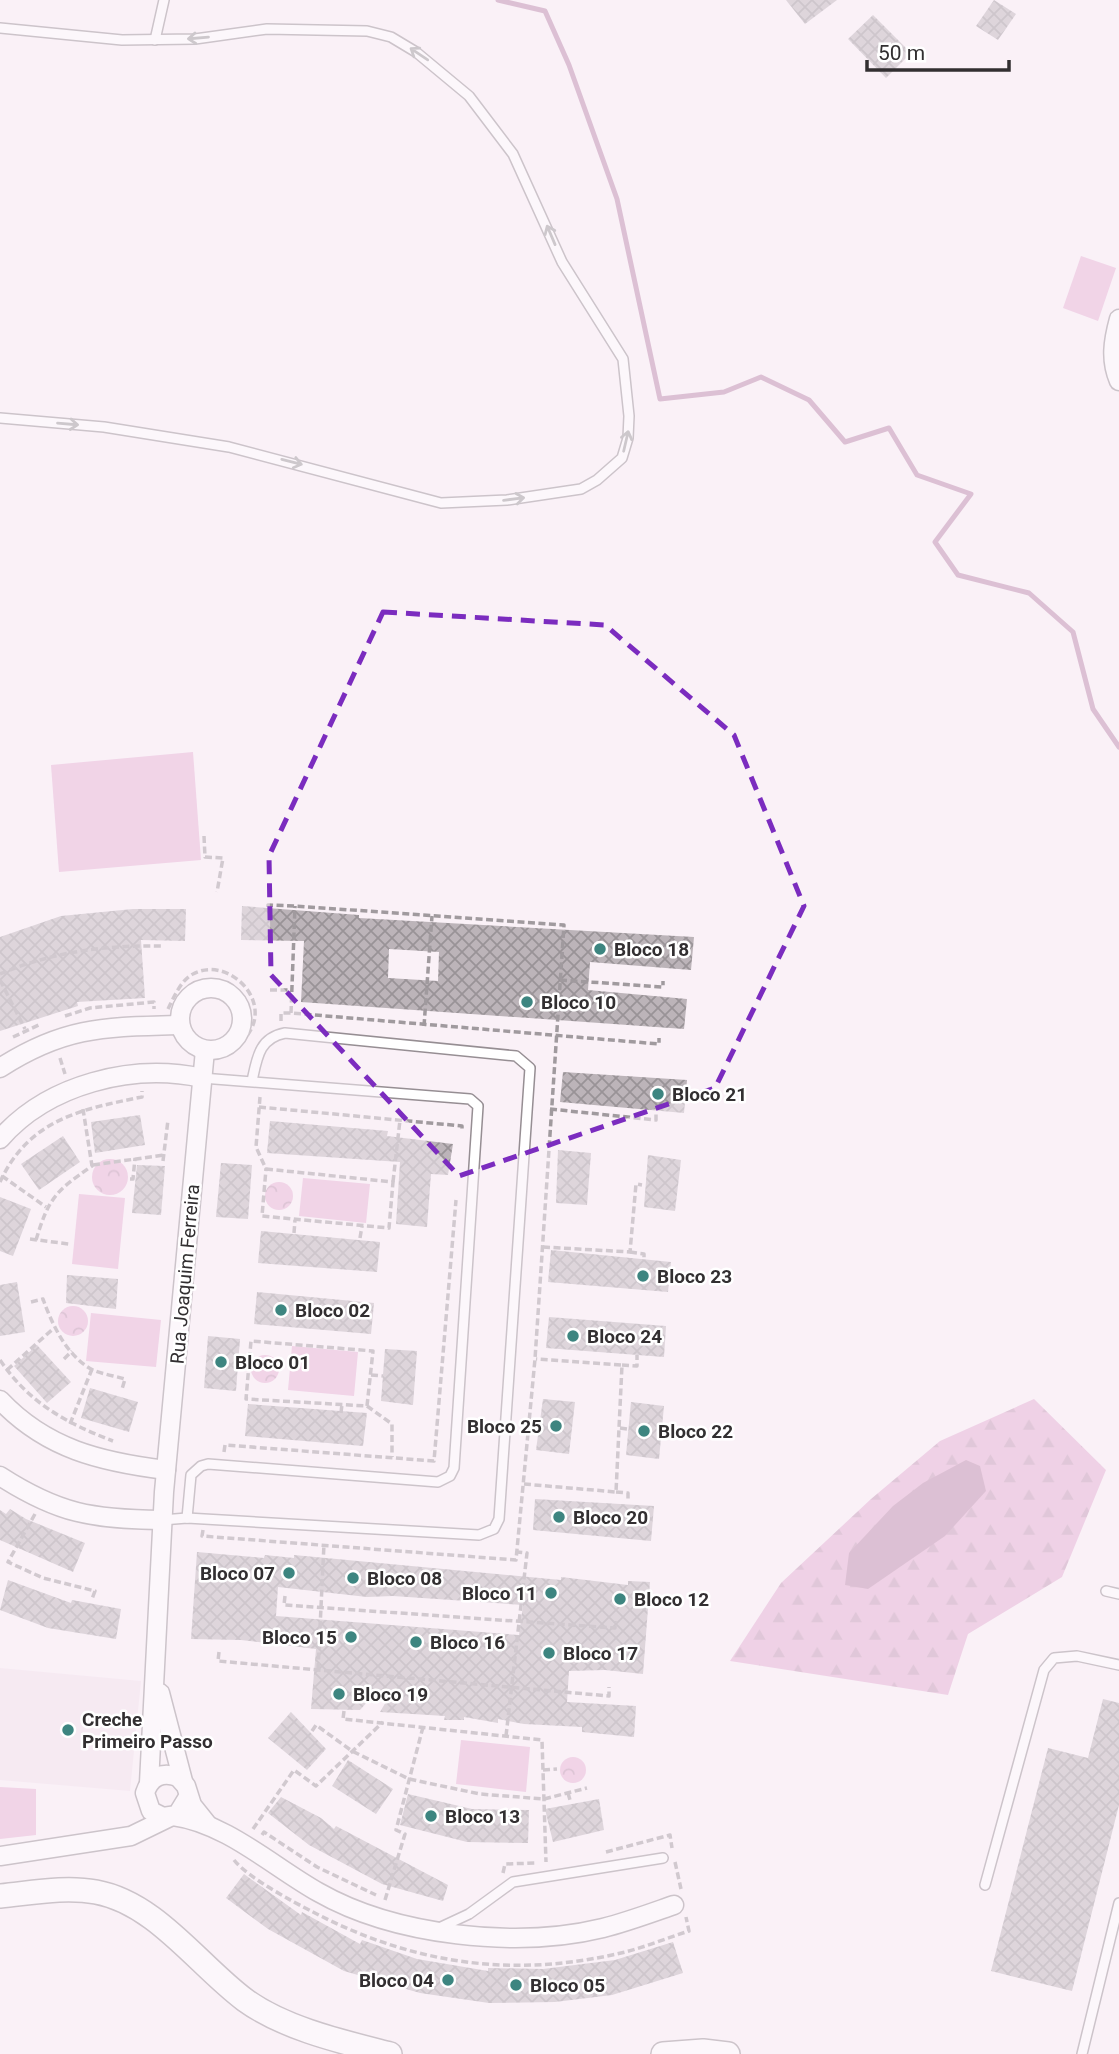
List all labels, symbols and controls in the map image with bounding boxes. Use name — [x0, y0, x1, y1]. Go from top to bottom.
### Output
scale bar — [867, 28, 1009, 72]
one-way arrow — [187, 32, 209, 45]
text: 50 m — [878, 41, 925, 65]
one-way arrow — [410, 47, 429, 61]
one-way arrow — [543, 225, 556, 246]
one-way arrow — [56, 418, 79, 431]
one-way arrow — [620, 431, 633, 453]
one-way arrow — [280, 456, 303, 470]
one-way arrow — [502, 492, 524, 505]
place label: Bloco 18 — [614, 938, 689, 961]
marker: Bloco 18 — [592, 941, 608, 957]
place label: Bloco 10 — [541, 991, 616, 1014]
marker: Bloco 10 — [519, 994, 535, 1010]
place label: Bloco 21 — [672, 1083, 747, 1106]
marker: Bloco 21 — [650, 1086, 666, 1102]
street label: Rua Joaquim Ferreira — [166, 1183, 204, 1365]
place label: Bloco 23 — [657, 1265, 732, 1288]
marker: Bloco 23 — [635, 1268, 651, 1284]
place label: Bloco 02 — [295, 1299, 370, 1322]
marker: Bloco 02 — [273, 1302, 289, 1318]
place label: Bloco 24 — [587, 1325, 662, 1348]
marker: Bloco 24 — [565, 1328, 581, 1344]
place label: Bloco 01 — [235, 1351, 310, 1374]
marker: Bloco 01 — [213, 1354, 229, 1370]
place label: Bloco 25 — [467, 1415, 542, 1438]
marker: Bloco 25 — [548, 1418, 564, 1434]
place label: Bloco 22 — [658, 1420, 733, 1443]
marker: Bloco 22 — [636, 1423, 652, 1439]
place label: Bloco 20 — [573, 1506, 648, 1529]
marker: Bloco 20 — [551, 1509, 567, 1525]
place label: Bloco 07 — [200, 1562, 275, 1585]
marker: Bloco 07 — [281, 1565, 297, 1581]
place label: Bloco 08 — [367, 1567, 442, 1590]
marker: Bloco 08 — [345, 1570, 361, 1586]
place label: Bloco 11 — [462, 1582, 537, 1605]
marker: Bloco 11 — [543, 1585, 559, 1601]
place label: Bloco 12 — [634, 1588, 709, 1611]
marker: Bloco 12 — [612, 1591, 628, 1607]
place label: Bloco 15 — [262, 1626, 337, 1649]
marker: Bloco 15 — [343, 1629, 359, 1645]
place label: Bloco 16 — [430, 1631, 505, 1654]
marker: Bloco 16 — [408, 1634, 424, 1650]
place label: Bloco 17 — [563, 1642, 638, 1665]
marker: Bloco 17 — [541, 1645, 557, 1661]
place label: Bloco 19 — [353, 1683, 428, 1706]
marker: Bloco 19 — [331, 1686, 347, 1702]
place label: Creche Primeiro Passo — [82, 1708, 213, 1753]
marker: Creche Primeiro Passo — [60, 1722, 76, 1738]
place label: Bloco 13 — [445, 1805, 520, 1828]
marker: Bloco 13 — [423, 1808, 439, 1824]
place label: Bloco 04 — [359, 1969, 434, 1992]
marker: Bloco 04 — [440, 1972, 456, 1988]
place label: Bloco 05 — [530, 1974, 605, 1997]
marker: Bloco 05 — [508, 1977, 524, 1993]

